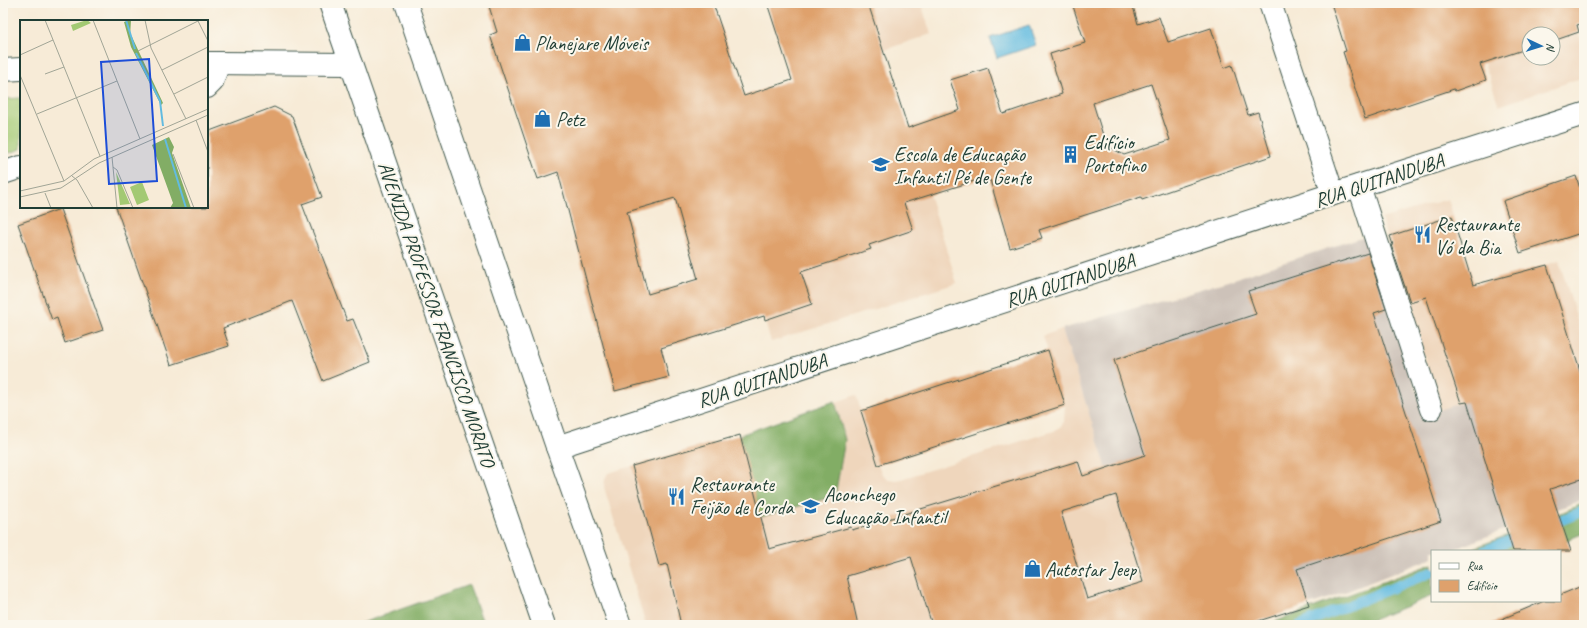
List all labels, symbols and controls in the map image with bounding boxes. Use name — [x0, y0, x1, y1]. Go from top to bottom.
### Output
inset map — [20, 20, 208, 208]
north arrow — [1521, 26, 1561, 66]
place label: Planejare Móveis — [535, 31, 650, 56]
shop icon: Planejare Móveis — [512, 33, 532, 53]
text: N — [1544, 43, 1558, 53]
place label: Petz — [556, 107, 586, 132]
shop icon: Petz — [533, 109, 553, 129]
place label: Edifício Portofino — [1084, 130, 1147, 178]
place label: Escola de Educação Infantil Pé de Gente — [894, 142, 1033, 190]
building icon: Edifício Portofino — [1061, 144, 1081, 164]
street label: RUA QUITANDUBA — [1311, 148, 1448, 213]
school or university icon: Escola de Educação Infantil Pé de Gente — [871, 155, 891, 175]
street label: AVENIDA PROFESSOR FRANCISCO MORATO — [372, 158, 501, 472]
place label: Restaurante Vó da Bia — [1435, 212, 1520, 260]
restaurant icon: Restaurante Vó da Bia — [1412, 225, 1432, 245]
street label: RUA QUITANDUBA — [1002, 248, 1139, 313]
street label: RUA QUITANDUBA — [694, 348, 831, 413]
place label: Restaurante Feijão de Corda — [690, 472, 794, 520]
place label: Aconchego Educação Infantil — [824, 482, 949, 530]
restaurant icon: Restaurante Feijão de Corda — [667, 486, 687, 506]
school or university icon: Aconchego Educação Infantil — [801, 496, 821, 516]
legend — [1431, 550, 1561, 602]
place label: Autostar Jeep — [1045, 557, 1138, 582]
text: Rua — [1467, 558, 1484, 574]
shop icon: Autostar Jeep — [1022, 559, 1042, 579]
text: Edifício — [1467, 578, 1499, 594]

